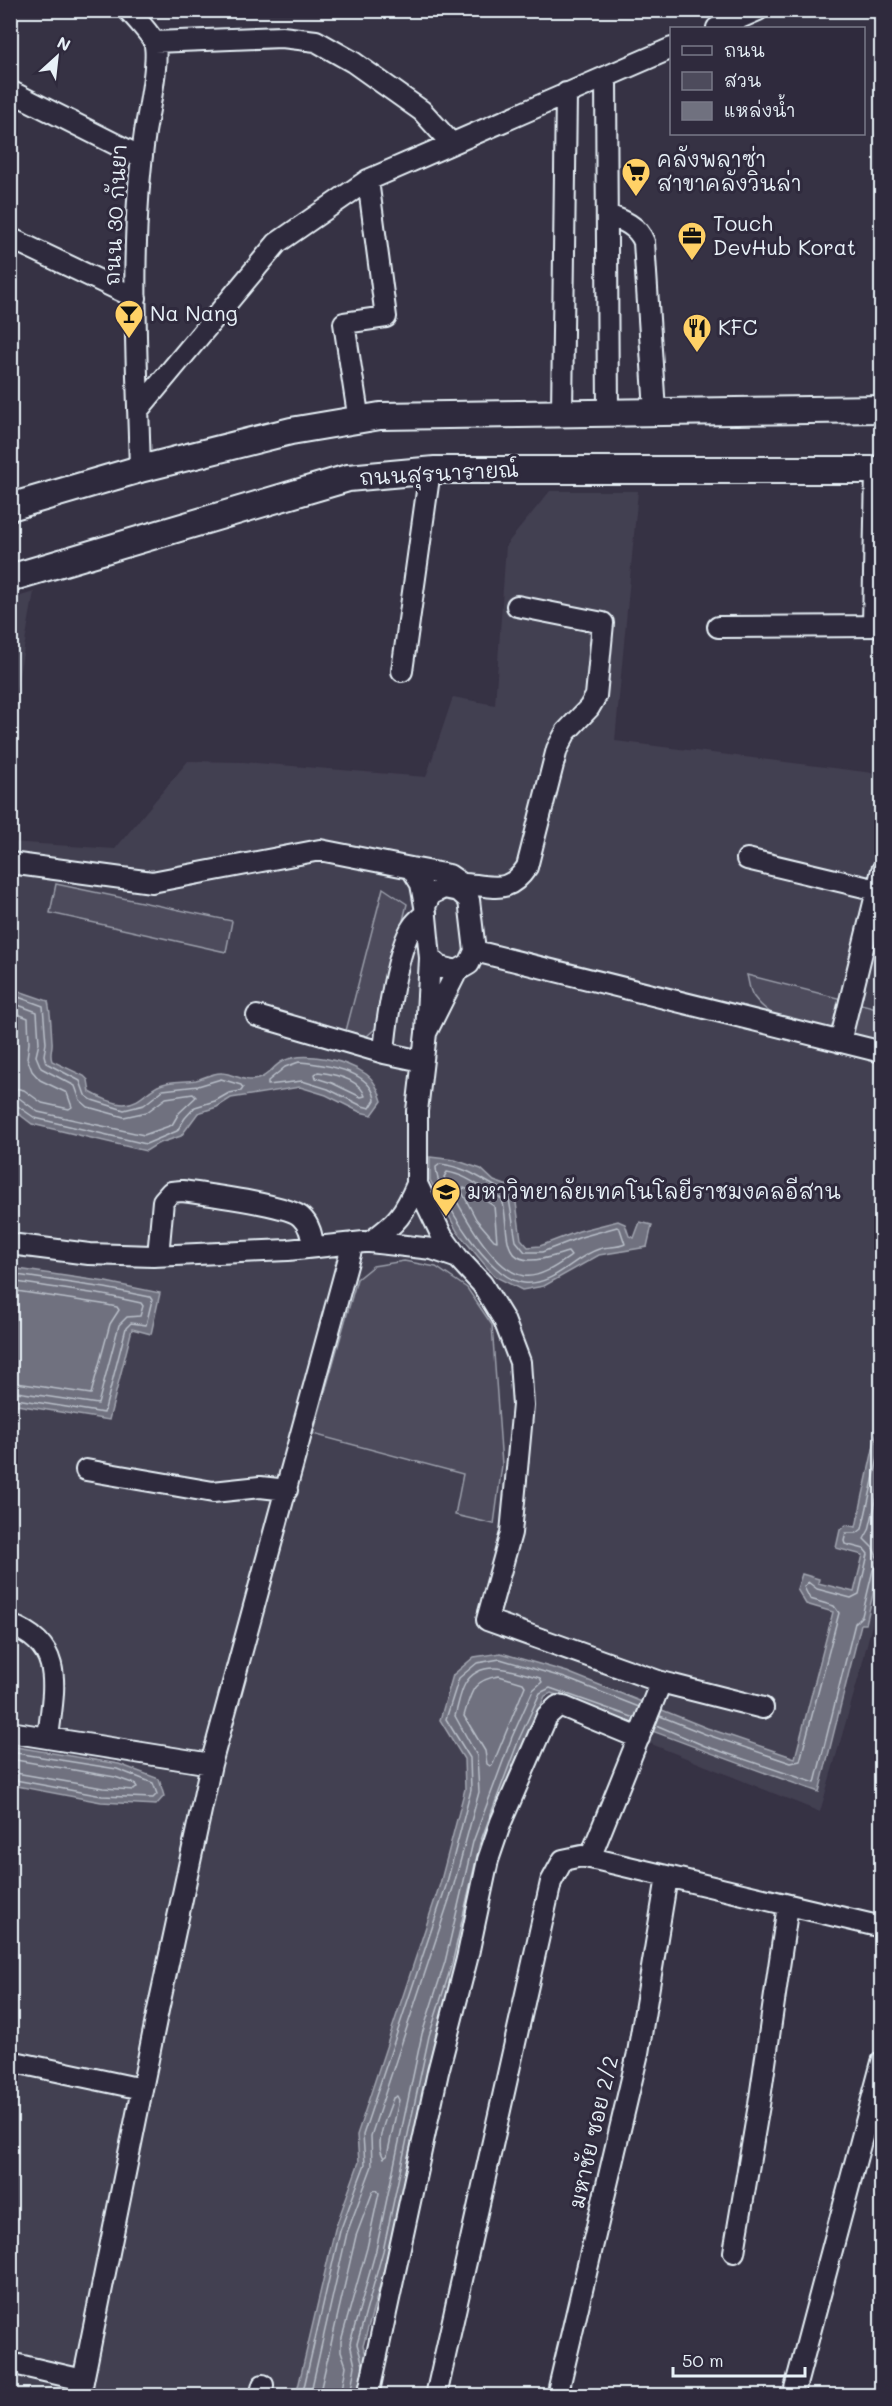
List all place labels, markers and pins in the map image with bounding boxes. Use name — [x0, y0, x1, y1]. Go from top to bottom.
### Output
place label: คลังพลาซ่า สาขาคลังวินล่า — [657, 145, 802, 196]
supermarket icon: คลังพลาซ่า สาขาคลังวินล่า — [620, 156, 652, 198]
place label: Touch DevHub Korat — [713, 209, 856, 260]
office icon: Touch DevHub Korat — [676, 220, 708, 262]
bar icon: Na Nang — [113, 298, 145, 340]
place label: Na Nang — [150, 299, 238, 326]
restaurant icon: KFC — [681, 312, 713, 354]
place label: KFC — [718, 313, 757, 340]
school or university icon: มหาวิทยาลัยเทคโนโลยีราชมงคลอีสาน — [430, 1176, 462, 1218]
place label: มหาวิทยาลัยเทคโนโลยีราชมงคลอีสาน — [467, 1176, 841, 1204]

